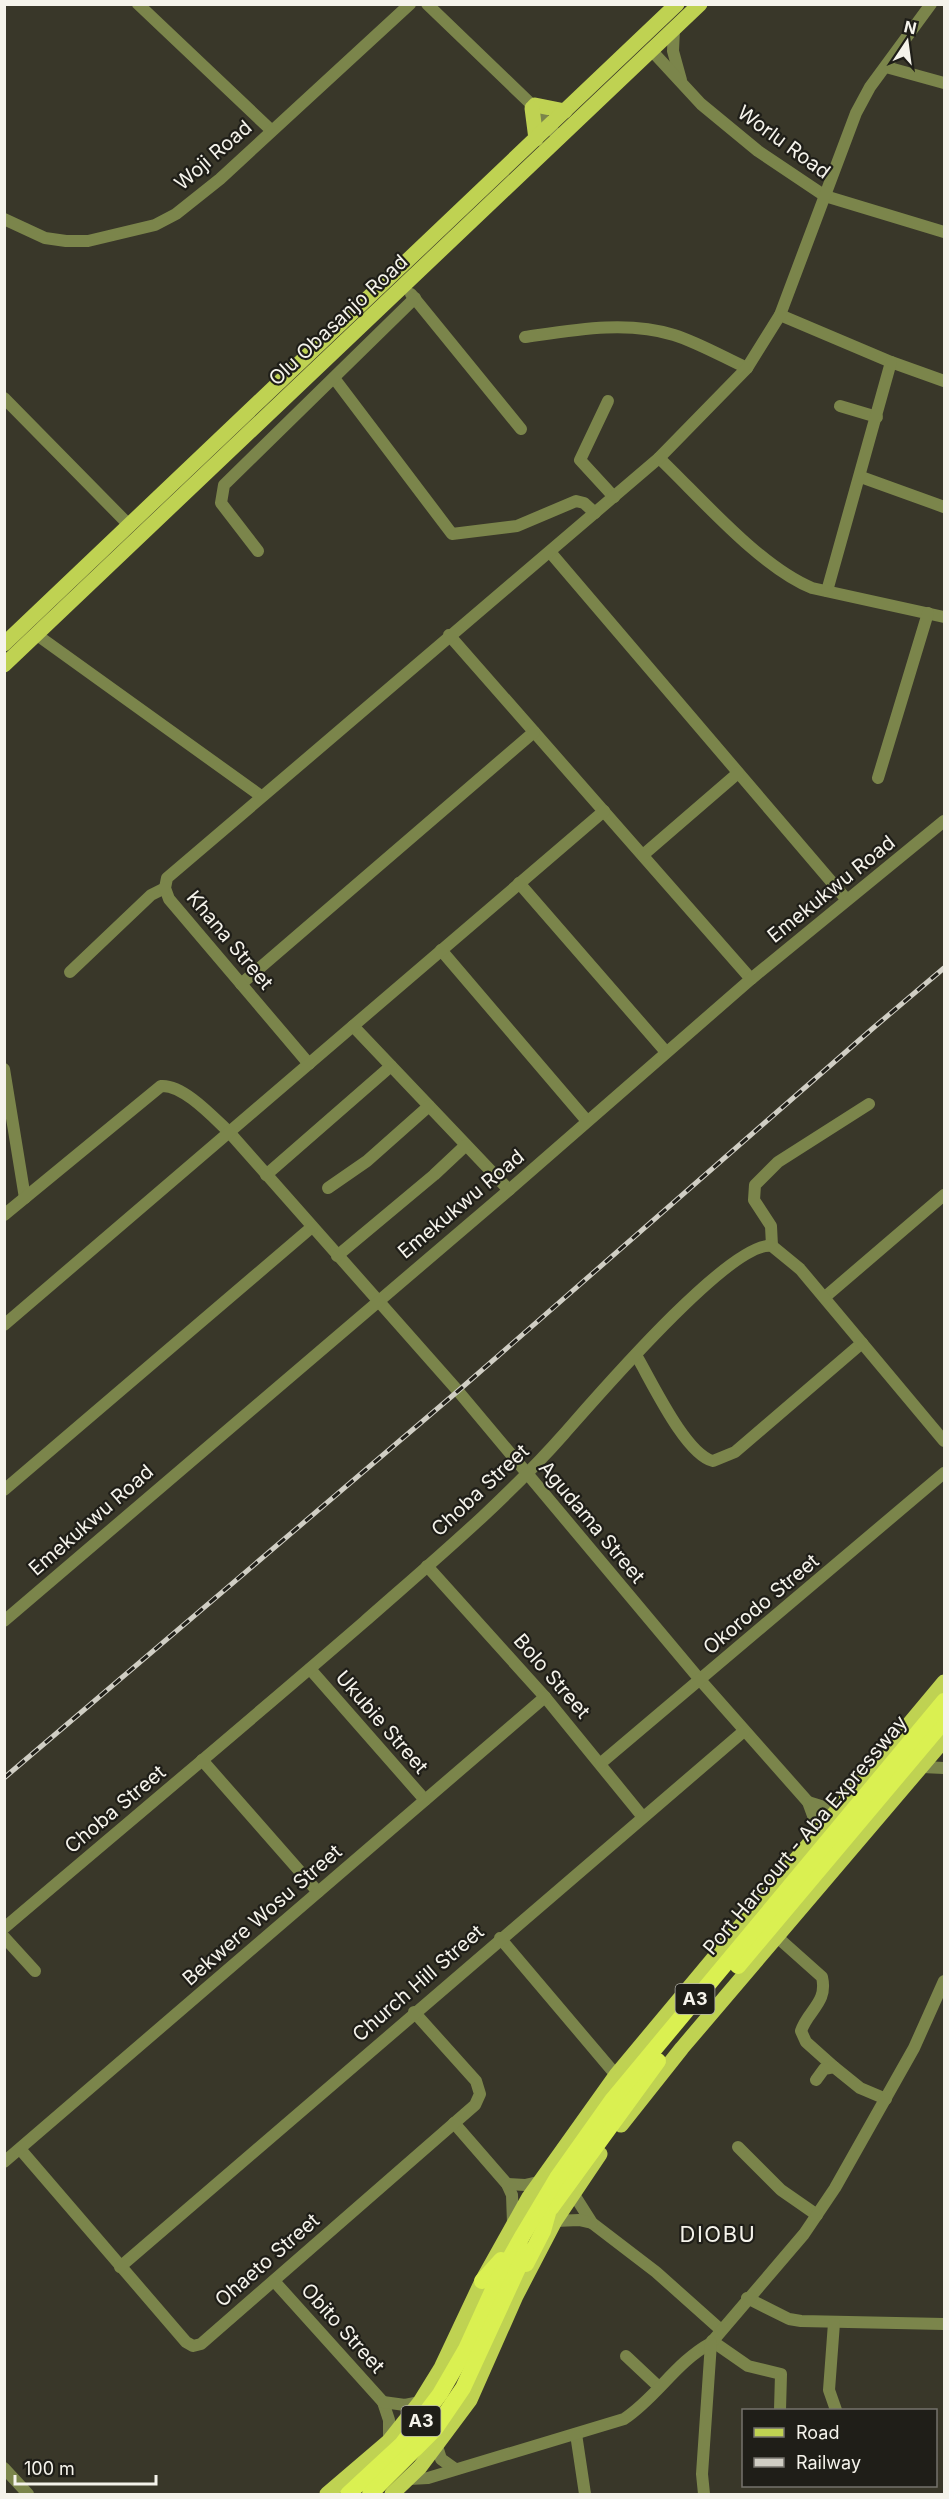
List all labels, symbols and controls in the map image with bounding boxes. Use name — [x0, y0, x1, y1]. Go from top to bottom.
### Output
north arrow — [877, 12, 937, 72]
text: N — [902, 16, 919, 39]
street label: Worlu Road — [733, 100, 835, 184]
street label: Woji Road — [170, 115, 256, 195]
street label: Olu Obasanjo Road — [264, 250, 412, 390]
street label: Emekukwu Road — [762, 830, 900, 948]
street label: Khana Street — [182, 886, 279, 995]
street label: Emekukwu Road — [393, 1144, 529, 1264]
street label: Choba Street — [426, 1439, 534, 1541]
street label: Agudama Street — [534, 1456, 650, 1588]
street label: Emekukwu Road — [24, 1459, 158, 1581]
street label: Okorodo Street — [698, 1548, 824, 1659]
street label: Bolo Street — [509, 1629, 595, 1723]
street label: Ukubie Street — [331, 1666, 434, 1779]
street label: Port Harcourt - Aba Expressway — [698, 1711, 912, 1959]
street label: Choba Street — [60, 1760, 171, 1858]
street label: Bekwere Wosu Street — [178, 1839, 347, 1991]
street label: Church Hill Street — [348, 1919, 489, 2046]
road number: A3 — [676, 1984, 714, 2014]
street label: Ohaeto Street — [210, 2208, 324, 2312]
district label: DIOBU — [680, 2221, 756, 2247]
street label: Obito Street — [296, 2278, 390, 2378]
road number: A3 — [402, 2406, 440, 2436]
legend — [742, 2409, 937, 2487]
text: Road — [796, 2422, 839, 2443]
scale bar — [15, 2448, 156, 2486]
text: Railway — [796, 2452, 861, 2473]
text: 100 m — [24, 2458, 75, 2479]

